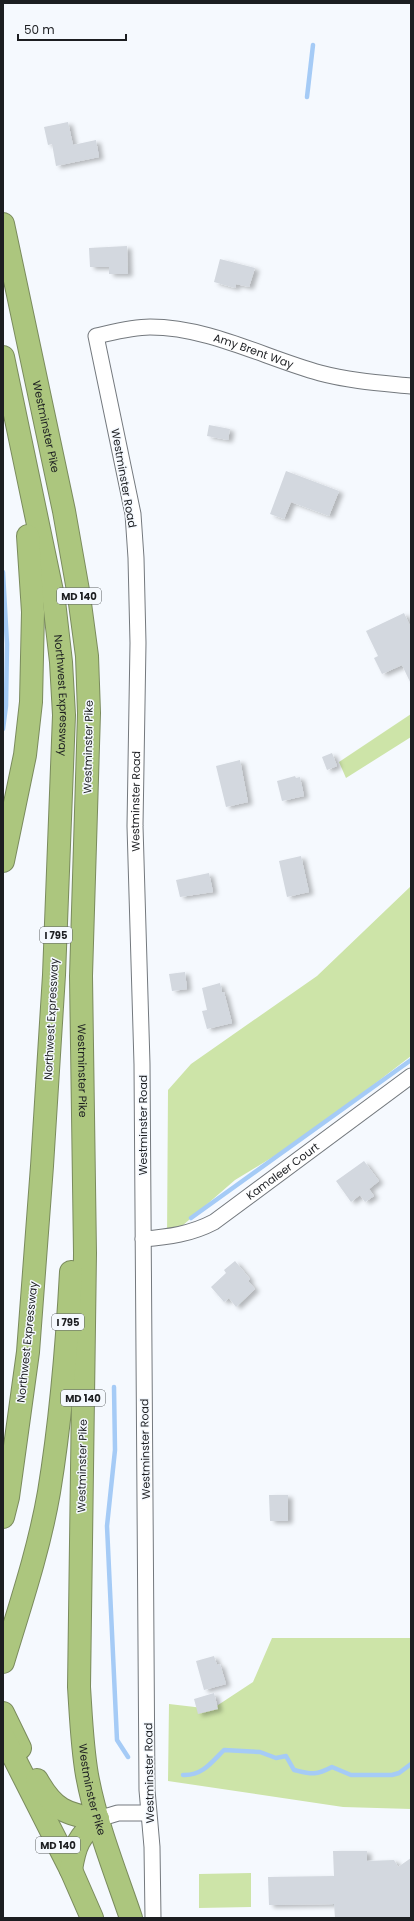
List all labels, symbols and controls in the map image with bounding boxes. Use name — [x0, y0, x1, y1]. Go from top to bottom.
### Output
scale bar — [18, 16, 126, 42]
text: 50 m — [24, 21, 55, 38]
street label: Amy Brent Way — [212, 330, 297, 372]
street label: Westminster Pike — [28, 379, 64, 474]
street label: Westminster Road — [107, 427, 141, 529]
road number: MD 140 — [57, 588, 101, 604]
street label: Northwest Expressway — [50, 634, 72, 757]
street label: Westminster Pike — [79, 700, 97, 794]
street label: Westminster Road — [127, 751, 144, 852]
road number: I 795 — [40, 927, 72, 943]
street label: Northwest Expressway — [40, 957, 62, 1080]
street label: Westminster Pike — [74, 1024, 91, 1118]
street label: Westminster Road — [135, 1075, 151, 1175]
street label: Kamaleer Court — [243, 1139, 322, 1203]
street label: Northwest Expressway — [13, 1280, 41, 1403]
road number: I 795 — [52, 1314, 84, 1330]
road number: MD 140 — [61, 1390, 105, 1406]
street label: Westminster Road — [136, 1399, 154, 1499]
street label: Westminster Pike — [73, 1419, 91, 1513]
street label: Westminster Road — [140, 1723, 158, 1823]
street label: Westminster Pike — [75, 1743, 110, 1838]
road number: MD 140 — [36, 1837, 80, 1853]

